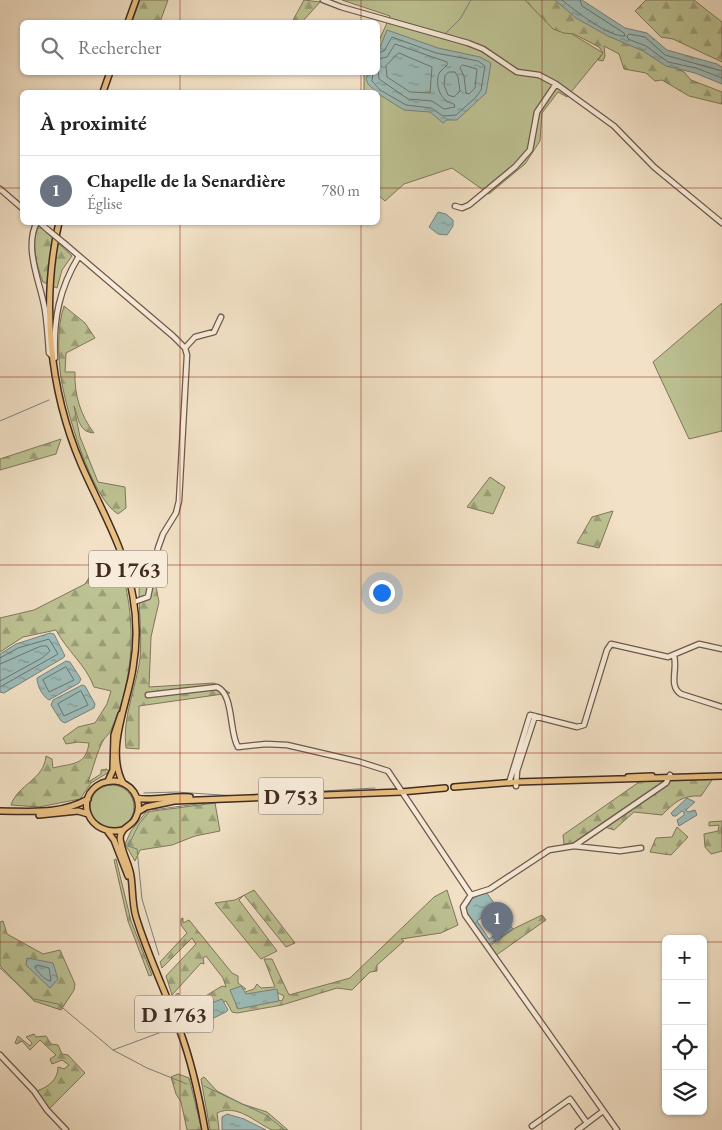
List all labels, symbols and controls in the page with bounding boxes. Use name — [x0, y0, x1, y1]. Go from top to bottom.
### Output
search box — [20, 20, 380, 75]
icon: search — [38, 34, 66, 62]
text: Rechercher — [78, 35, 161, 60]
text: À proximité — [40, 109, 147, 136]
text: Chapelle de la Senardière — [87, 168, 285, 193]
text: 1 — [52, 180, 60, 201]
text: 780 m — [321, 180, 360, 201]
text: Église — [87, 193, 122, 214]
road number: D 1763 — [89, 550, 167, 588]
your location — [369, 580, 395, 606]
road number: D 753 — [258, 778, 324, 814]
pin: 1 — [481, 902, 513, 943]
map controls — [662, 935, 707, 1115]
button: + — [662, 935, 707, 980]
button: − — [662, 980, 707, 1025]
road number: D 1763 — [135, 996, 213, 1032]
button: locate — [662, 1025, 707, 1070]
button: layers — [662, 1070, 707, 1115]

